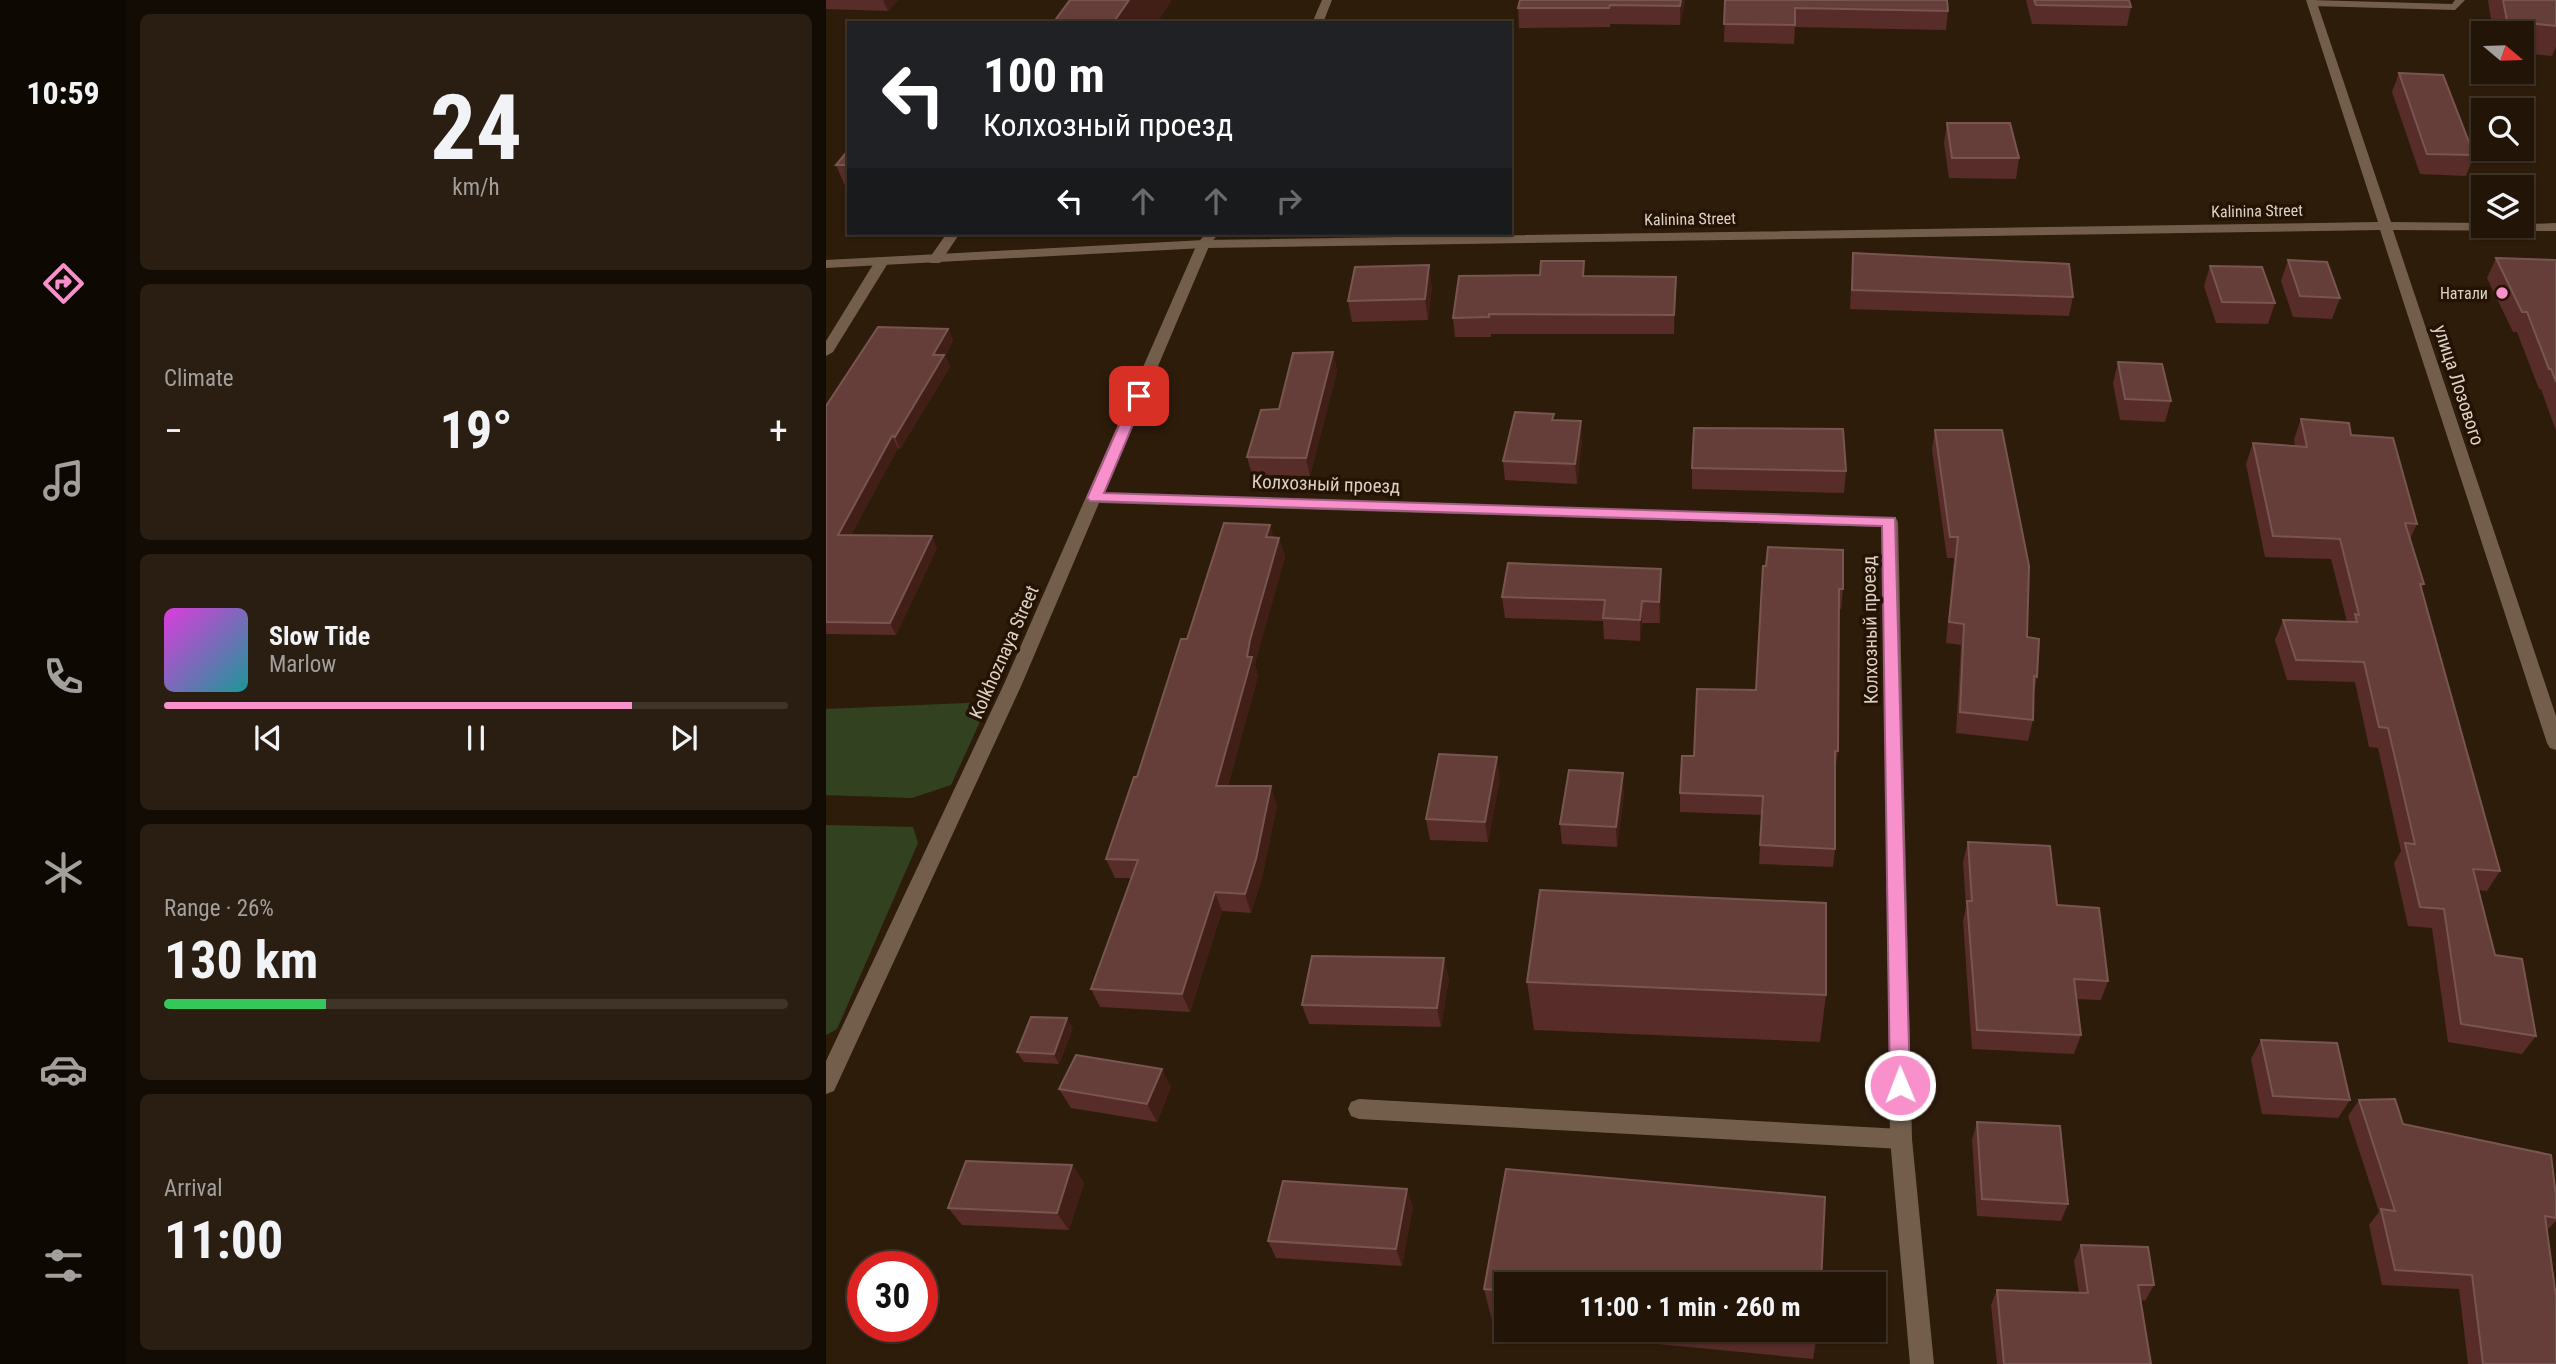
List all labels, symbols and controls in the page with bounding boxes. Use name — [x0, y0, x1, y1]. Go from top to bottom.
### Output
north arrow — [2471, 21, 2534, 84]
map controls — [2471, 21, 2534, 238]
text: 100 m — [983, 47, 1105, 104]
icon: left — [868, 49, 959, 140]
text: 10:59 — [26, 74, 100, 112]
text: 24 — [430, 75, 522, 181]
button: search — [2471, 98, 2534, 161]
text: Колхозный проезд — [983, 106, 1233, 144]
text: km/h — [452, 174, 500, 201]
button: layers — [2471, 175, 2534, 238]
icon: left — [1051, 182, 1089, 220]
icon: ahead — [1124, 182, 1162, 220]
icon: ahead — [1197, 182, 1235, 220]
icon: right — [1270, 182, 1308, 220]
street label: Kalinina Street — [2211, 201, 2303, 221]
street label: Kalinina Street — [1644, 209, 1736, 229]
icon: directions — [39, 259, 88, 308]
place label: Натали — [2440, 284, 2488, 303]
marker: Натали — [2494, 285, 2510, 301]
street label: улица Лозового — [2429, 322, 2489, 448]
text: Climate — [164, 365, 234, 392]
pin — [1109, 366, 1169, 426]
icon: arrive — [1120, 377, 1158, 415]
text: 19° — [440, 400, 512, 461]
text: − — [164, 409, 183, 453]
text: + — [769, 409, 788, 453]
icon: music — [39, 456, 88, 505]
street label: Колхозный проезд — [1251, 470, 1401, 498]
street label: Колхозный проезд — [1857, 556, 1883, 704]
street label: Kolkhoznaya Street — [964, 582, 1044, 722]
text: Slow Tide — [269, 621, 370, 651]
text: Marlow — [269, 651, 336, 678]
icon: phone — [39, 652, 88, 701]
icon: previous — [249, 719, 287, 757]
icon: pause — [457, 719, 495, 757]
icon: next — [665, 719, 703, 757]
icon: climate — [39, 848, 88, 897]
text: Range · 26% — [164, 895, 274, 922]
text: 130 km — [164, 930, 318, 991]
icon: car — [39, 1045, 88, 1094]
position arrow — [1863, 1048, 1937, 1122]
text: Arrival — [164, 1175, 223, 1202]
text: 11:00 — [164, 1210, 283, 1271]
icon: filters — [39, 1241, 88, 1290]
speed limit sign: 30 — [847, 1251, 938, 1342]
text: 11:00 · 1 min · 260 m — [1580, 1292, 1800, 1322]

